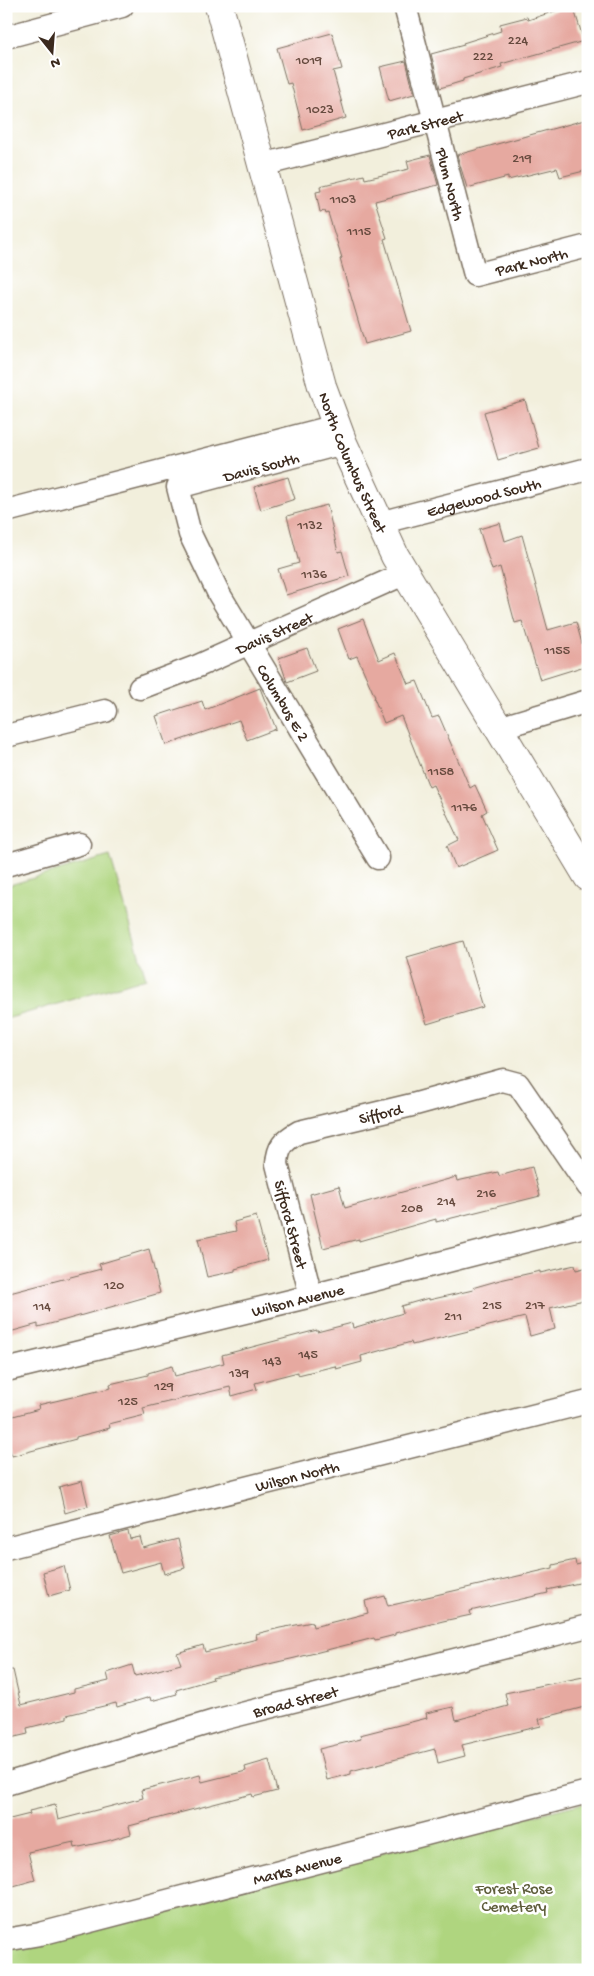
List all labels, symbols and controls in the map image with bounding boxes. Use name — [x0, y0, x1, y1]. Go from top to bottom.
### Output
north arrow — [28, 28, 78, 78]
house number: 224 — [508, 33, 529, 50]
house number: 222 — [473, 49, 493, 66]
text: N — [48, 53, 62, 72]
house number: 1019 — [295, 53, 322, 70]
house number: 1023 — [305, 102, 334, 119]
street label: Park Street — [385, 108, 467, 146]
street label: Plum North — [429, 145, 467, 224]
house number: 219 — [512, 151, 532, 168]
house number: 1103 — [329, 192, 356, 209]
house number: 1115 — [346, 224, 371, 241]
street label: Park North — [493, 245, 571, 283]
street label: North Columbus Street — [312, 390, 390, 538]
street label: Davis South — [221, 450, 302, 489]
street label: Edgewood South — [425, 475, 544, 523]
house number: 1132 — [296, 518, 323, 535]
house number: 1136 — [300, 567, 328, 584]
street label: Davis Street — [233, 609, 318, 661]
house number: 1155 — [543, 643, 570, 660]
street label: Columbus E 2 — [251, 662, 312, 746]
house number: 1158 — [427, 764, 454, 781]
house number: 1176 — [450, 800, 478, 817]
street label: Sifford — [357, 1101, 406, 1130]
street label: Sifford Street — [268, 1179, 310, 1272]
house number: 216 — [476, 1186, 497, 1203]
house number: 214 — [436, 1194, 456, 1211]
house number: 208 — [401, 1201, 424, 1218]
house number: 120 — [103, 1278, 124, 1295]
street label: Wilson Avenue — [250, 1282, 347, 1323]
house number: 215 — [482, 1298, 502, 1315]
house number: 217 — [525, 1298, 546, 1315]
house number: 114 — [32, 1299, 51, 1316]
house number: 211 — [444, 1309, 462, 1326]
house number: 145 — [297, 1347, 318, 1364]
house number: 143 — [261, 1354, 282, 1371]
house number: 139 — [228, 1366, 249, 1383]
house number: 129 — [153, 1379, 174, 1396]
house number: 125 — [117, 1394, 138, 1411]
street label: Wilson North — [254, 1459, 342, 1498]
street label: Broad Street — [251, 1684, 342, 1724]
street label: Marks Avenue — [252, 1850, 345, 1891]
park label: Forest Rose Cemetery — [474, 1881, 553, 1918]

